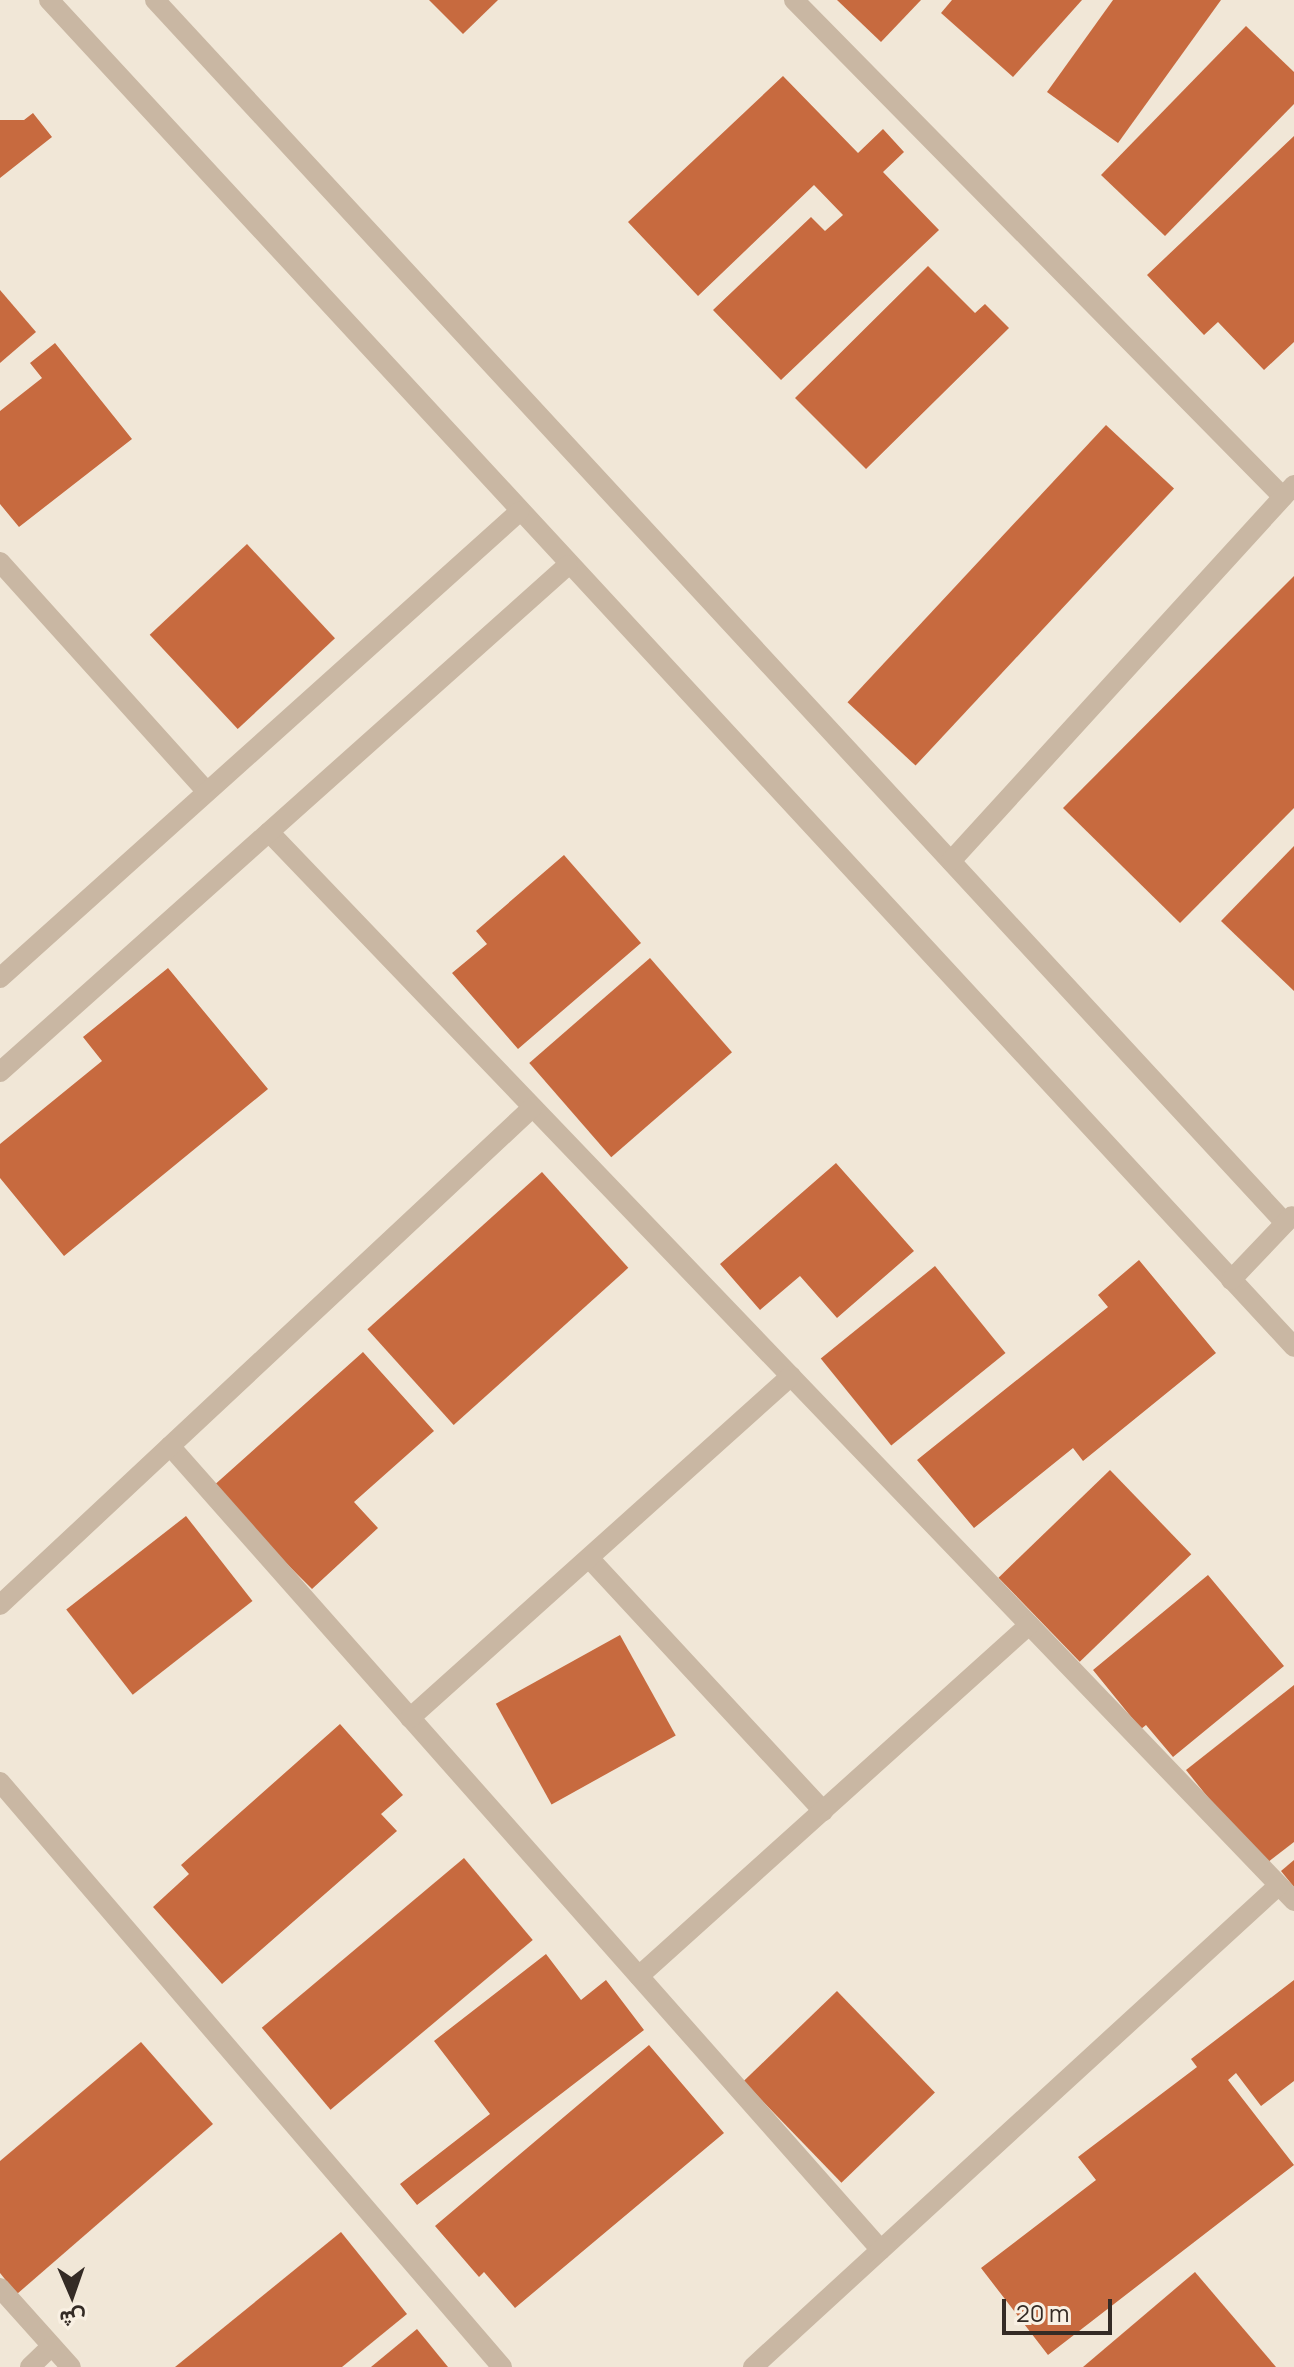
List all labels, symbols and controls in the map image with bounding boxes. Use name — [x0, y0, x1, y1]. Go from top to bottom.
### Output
north arrow — [32, 2255, 112, 2335]
scale bar — [1006, 2283, 1116, 2333]
text: 20 m — [1016, 2296, 1069, 2329]
text: ش — [59, 2304, 87, 2334]

